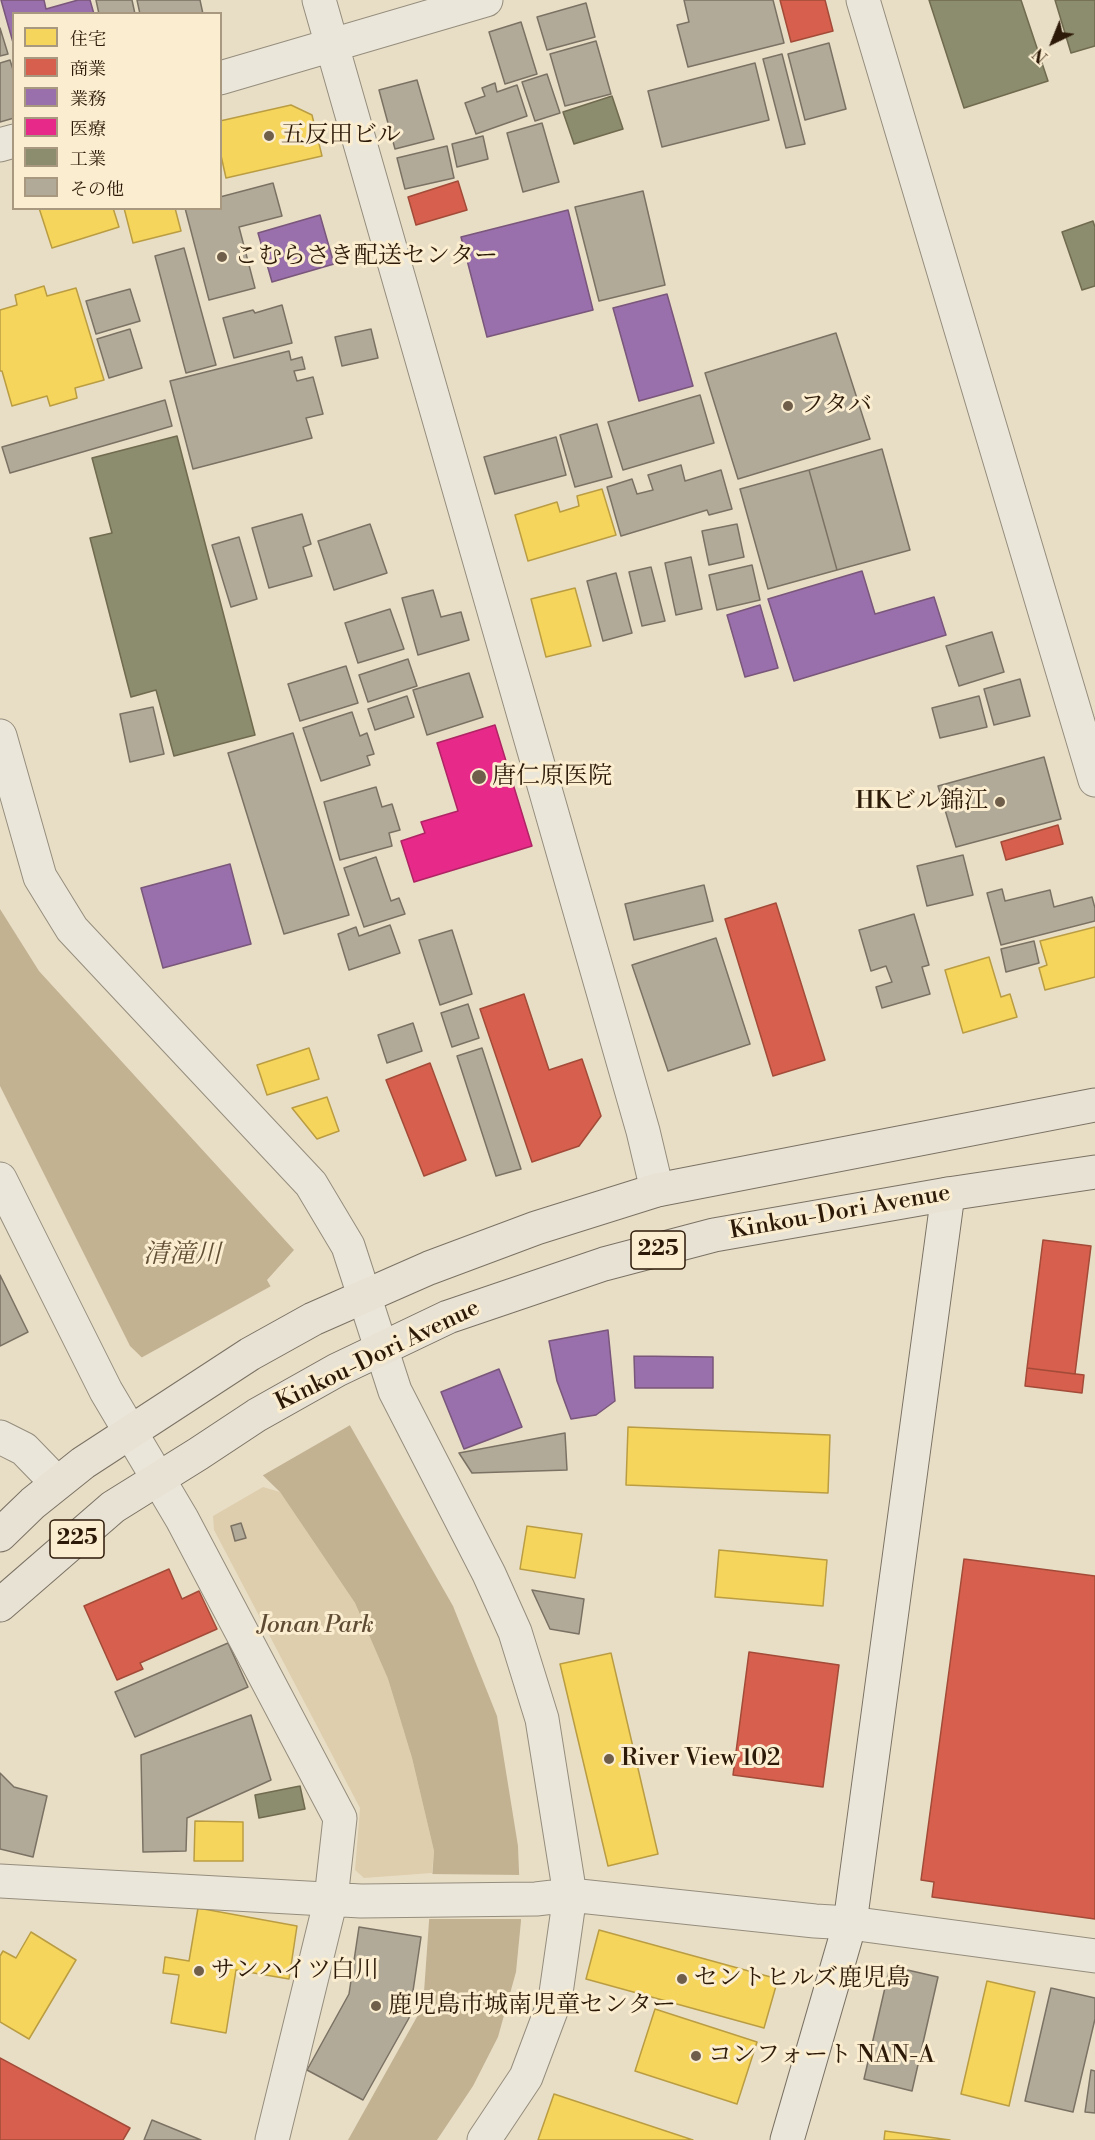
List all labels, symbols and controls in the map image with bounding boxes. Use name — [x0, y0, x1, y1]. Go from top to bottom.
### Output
legend — [12, 12, 222, 210]
north arrow — [1023, 12, 1083, 72]
text: 住宅 — [70, 28, 106, 51]
text: N — [1029, 44, 1052, 67]
text: 商業 — [70, 58, 106, 81]
text: 業務 — [70, 88, 106, 111]
text: 医療 — [70, 118, 106, 141]
place label: 五反田ビル — [281, 122, 401, 150]
marker: 五反田ビル — [262, 129, 276, 143]
text: 工業 — [70, 148, 106, 171]
text: その他 — [70, 178, 124, 201]
place label: こむらさき配送センター — [234, 243, 498, 271]
marker: こむらさき配送センター — [215, 250, 229, 264]
place label: フタバ — [800, 392, 872, 420]
marker: フタバ — [781, 399, 795, 413]
place label: 唐仁原医院 — [492, 763, 612, 791]
marker: 唐仁原医院 — [470, 768, 488, 786]
place label: HKビル錦江 — [855, 788, 988, 816]
marker: HKビル錦江 — [993, 795, 1007, 809]
street label: Kinkou-Dori Avenue — [727, 1179, 953, 1247]
road number: 225 — [631, 1231, 685, 1269]
water label: 清滝川 — [143, 1240, 221, 1272]
street label: Kinkou-Dori Avenue — [271, 1294, 485, 1418]
road number: 225 — [50, 1520, 104, 1558]
park label: Jonan Park — [258, 1612, 374, 1640]
place label: River View 102 — [621, 1745, 781, 1773]
marker: River View 102 — [602, 1752, 616, 1766]
place label: サンハイツ白川 — [211, 1957, 379, 1985]
marker: サンハイツ白川 — [192, 1964, 206, 1978]
place label: セントヒルズ鹿児島 — [694, 1965, 910, 1993]
marker: セントヒルズ鹿児島 — [675, 1972, 689, 1986]
place label: 鹿児島市城南児童センター — [388, 1992, 676, 2020]
marker: 鹿児島市城南児童センター — [369, 1999, 383, 2013]
place label: コンフォート NAN-A — [708, 2042, 935, 2070]
marker: コンフォート NAN-A — [689, 2049, 703, 2063]

